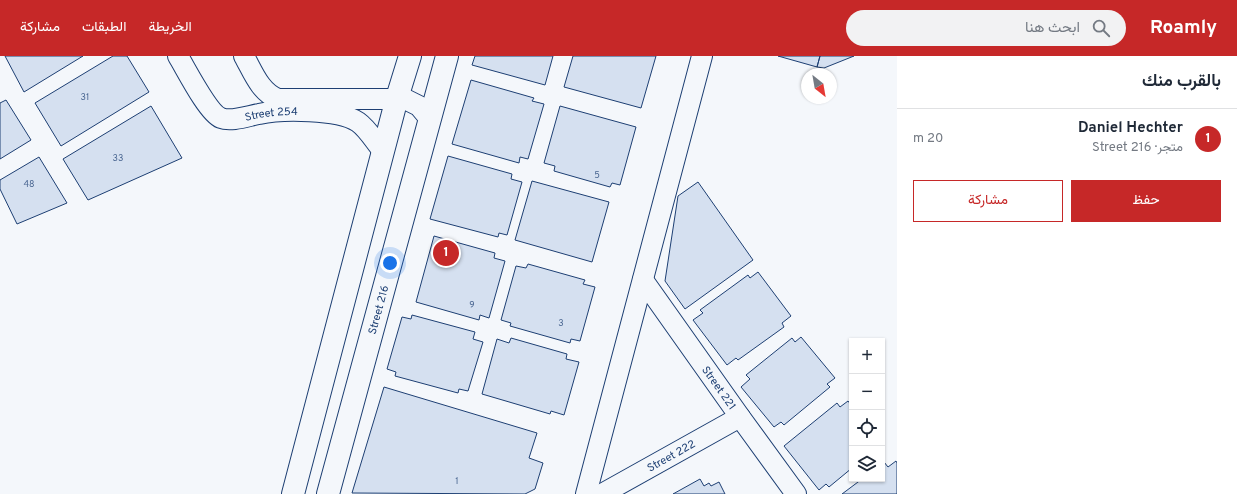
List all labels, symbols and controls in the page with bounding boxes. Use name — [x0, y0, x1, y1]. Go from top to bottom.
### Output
search box — [846, 10, 1126, 46]
text: Roamly — [1150, 16, 1217, 40]
icon: search — [1090, 17, 1112, 39]
text: مشاركة — [20, 19, 60, 36]
text: الطبقات — [82, 19, 126, 36]
text: الخريطة — [148, 19, 192, 36]
text: ابحث هنا — [1025, 19, 1080, 38]
north arrow — [801, 68, 837, 104]
text: بالقرب منك — [1142, 71, 1221, 93]
house number: 31 — [81, 92, 89, 103]
street label: Street 254 — [243, 105, 298, 125]
text: Daniel Hechter — [1078, 119, 1183, 138]
text: 20 m — [913, 131, 943, 147]
text: 1 — [1205, 131, 1211, 147]
text: متجر · Street 216 — [1092, 140, 1183, 156]
house number: 33 — [113, 153, 123, 164]
house number: 5 — [594, 170, 600, 181]
house number: 48 — [23, 179, 35, 190]
button: مشاركة — [913, 180, 1063, 222]
button: حفظ — [1071, 180, 1221, 222]
pin: 1 — [433, 238, 459, 268]
your location — [380, 253, 400, 273]
street label: Street 216 — [366, 284, 392, 336]
house number: 9 — [469, 300, 475, 311]
house number: 3 — [558, 318, 564, 329]
map controls — [849, 338, 885, 482]
button: + — [849, 338, 885, 374]
street label: Street 221 — [698, 364, 739, 413]
button: − — [849, 374, 885, 410]
button: locate — [849, 410, 885, 446]
street label: Street 222 — [645, 437, 698, 475]
button: layers — [849, 446, 885, 482]
house number: 1 — [455, 476, 459, 487]

